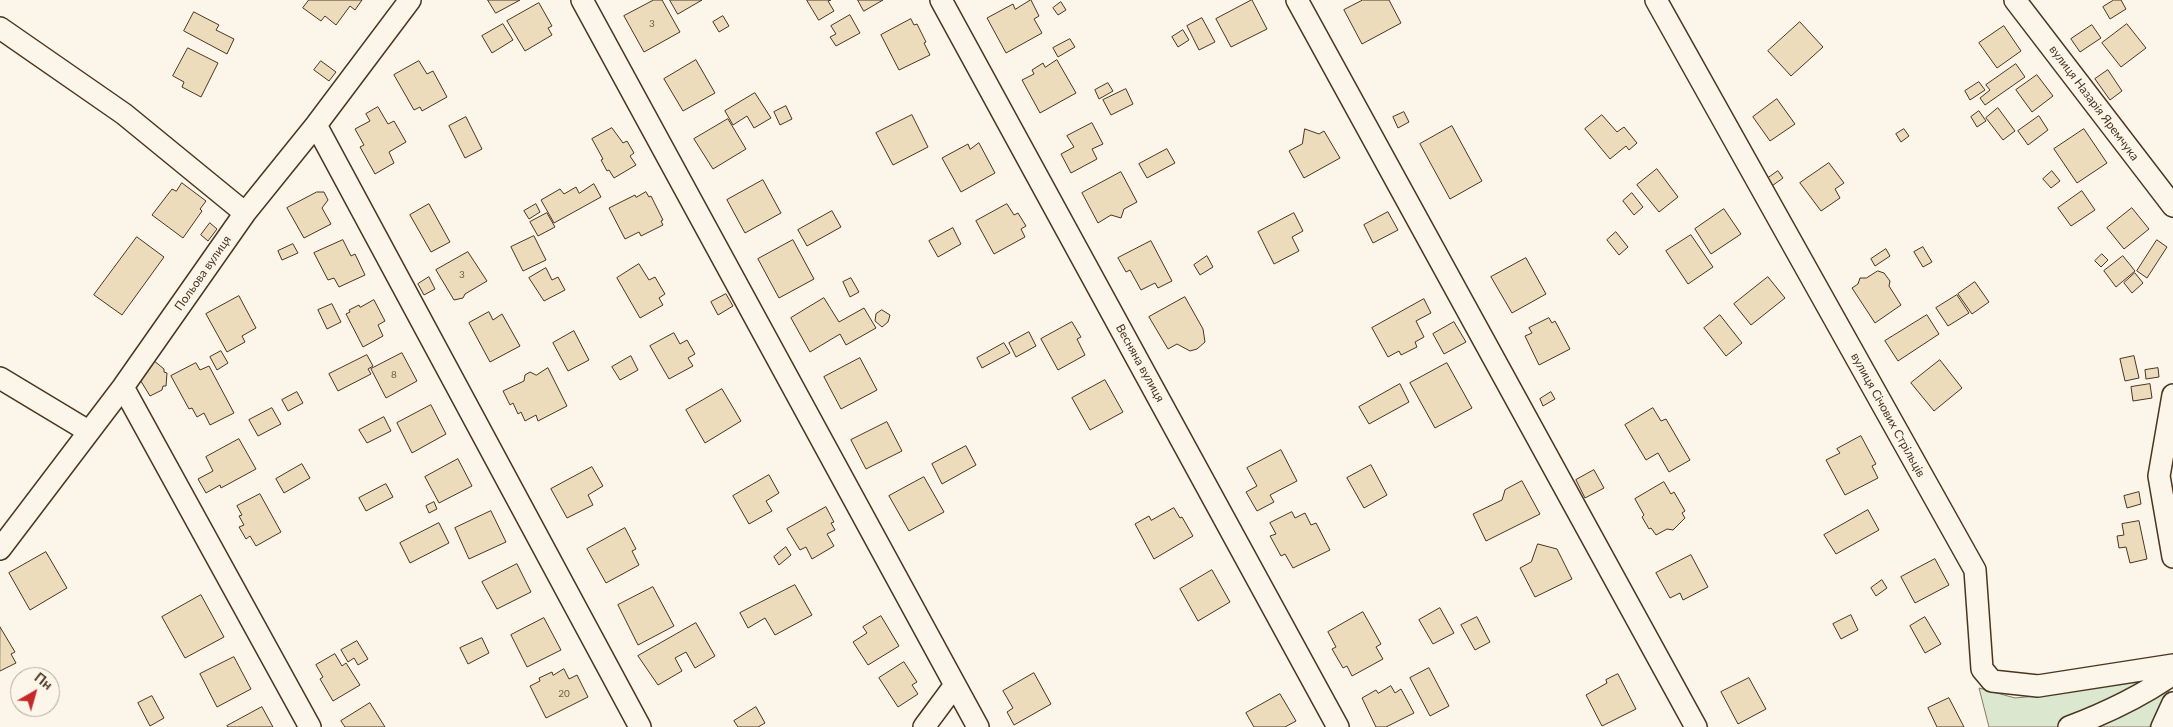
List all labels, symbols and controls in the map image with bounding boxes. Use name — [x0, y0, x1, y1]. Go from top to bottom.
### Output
house number: 3 — [649, 18, 655, 30]
street label: вулиця Назарія Яремчука — [2046, 43, 2142, 163]
street label: Польова вулиця — [172, 233, 234, 313]
house number: 3 — [459, 269, 465, 281]
street label: Весняна вулиця — [1113, 322, 1167, 404]
street label: вулиця Січових Стрільців — [1848, 350, 1928, 480]
house number: 8 — [391, 369, 397, 381]
north arrow — [10, 667, 60, 717]
text: Пн — [31, 668, 56, 693]
house number: 20 — [558, 688, 570, 700]

